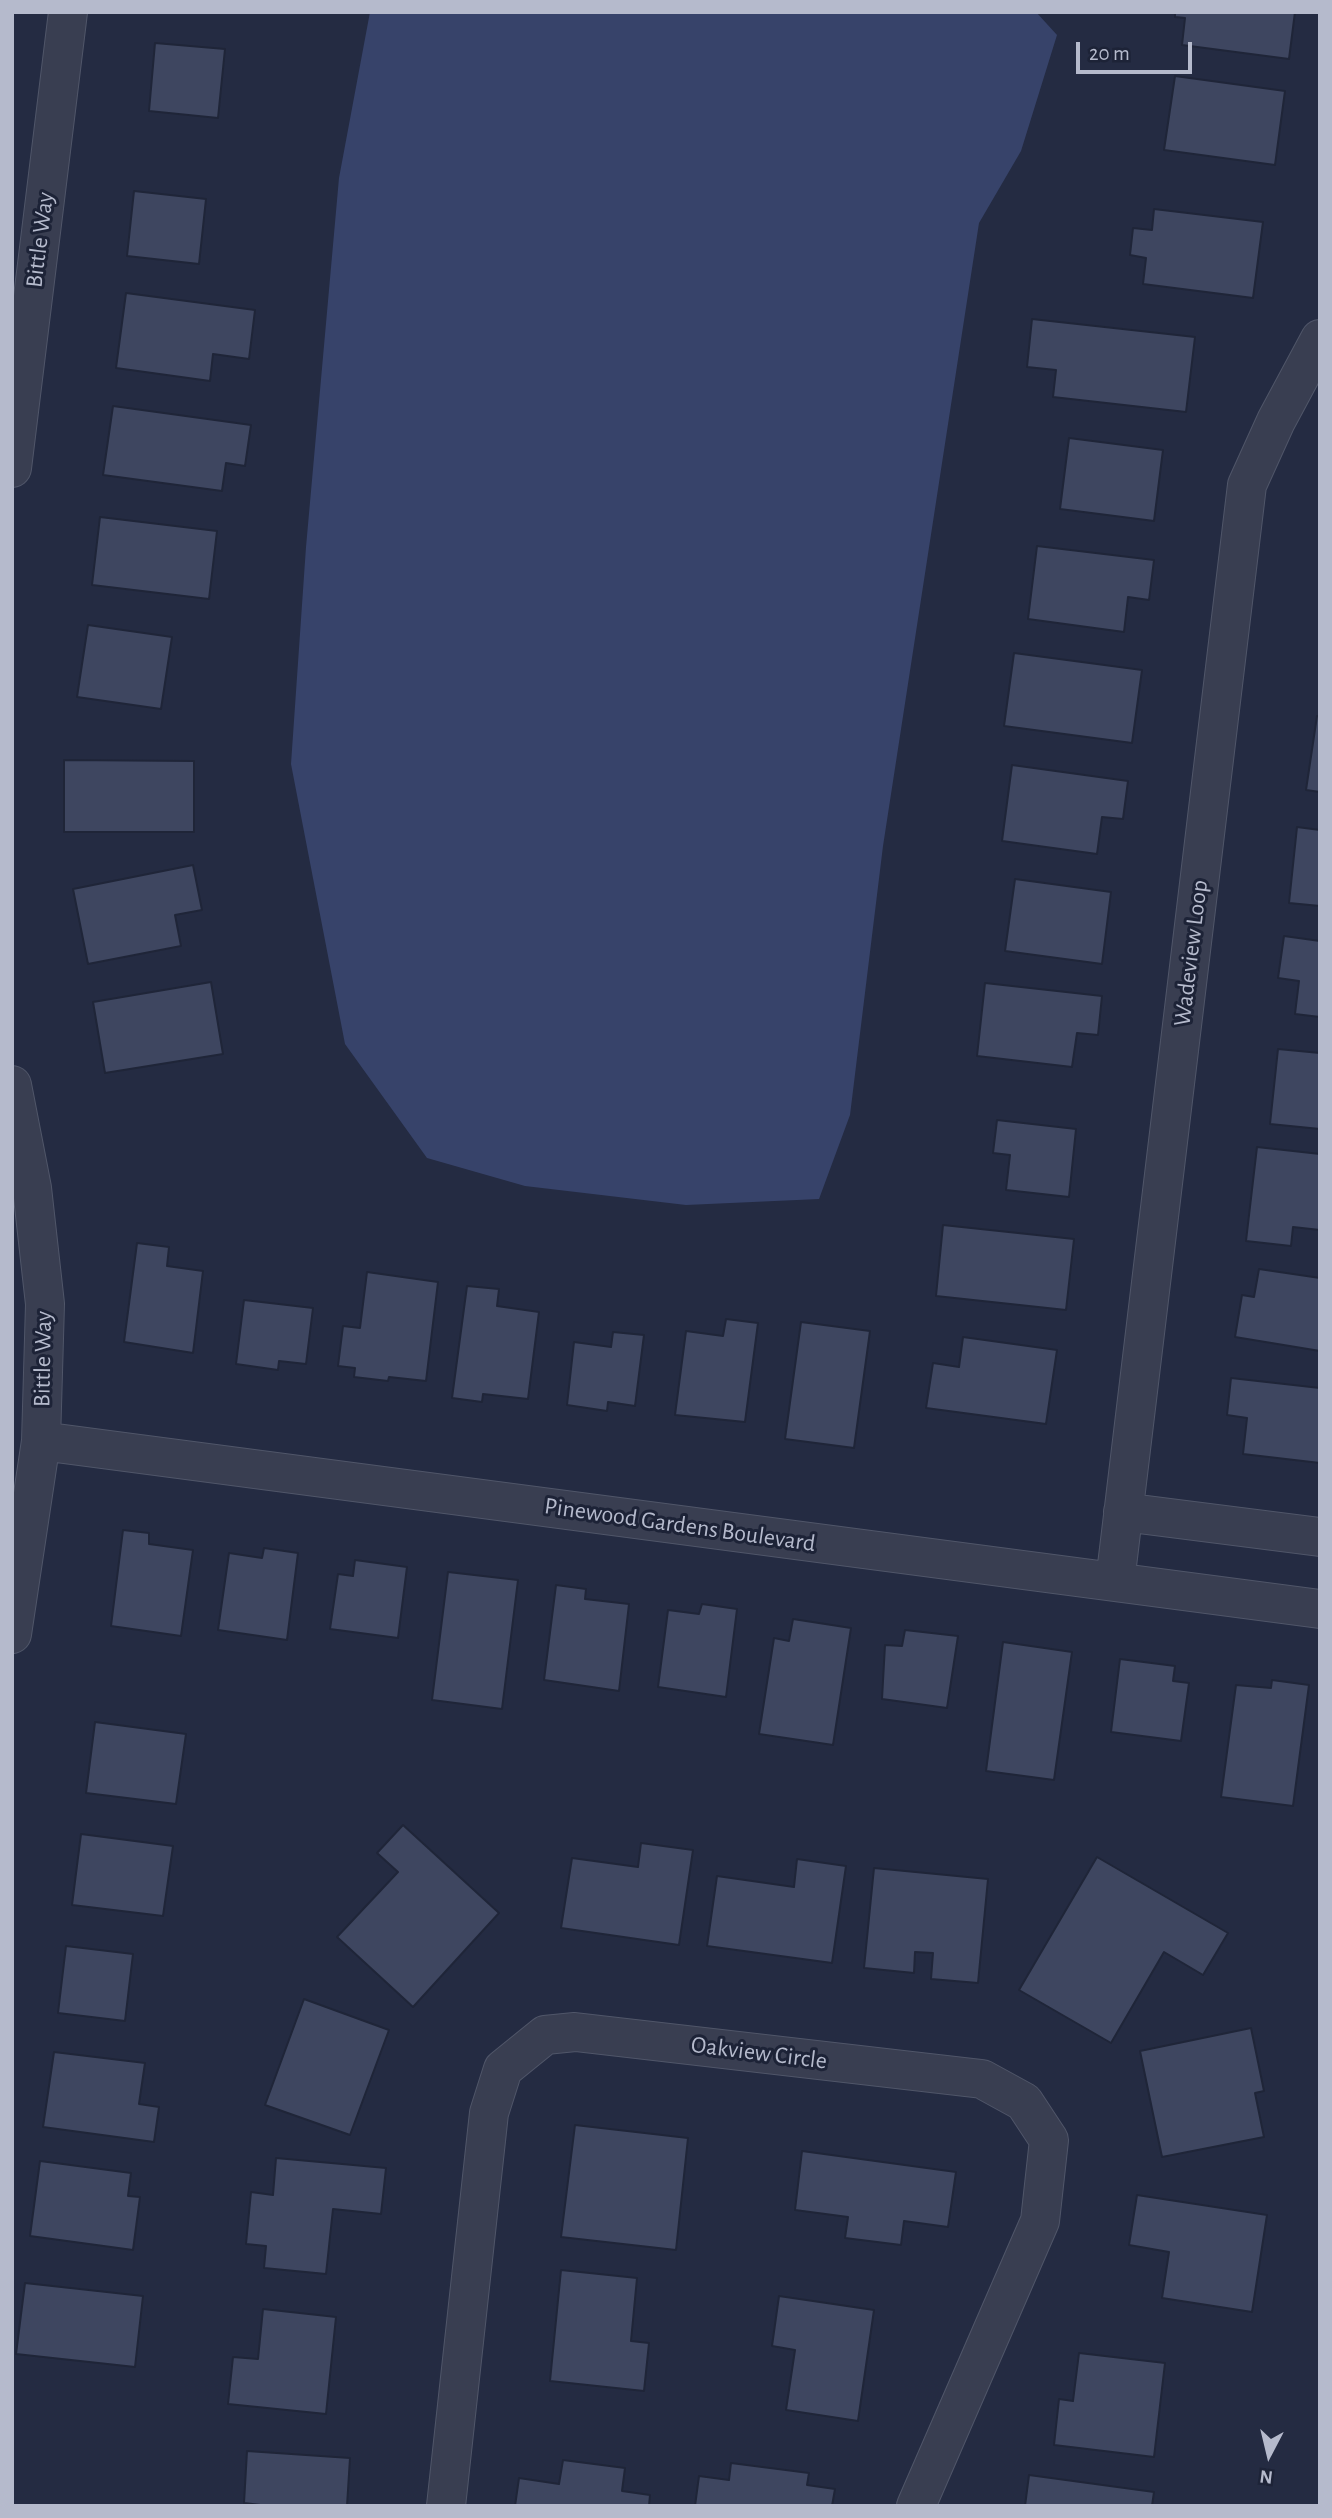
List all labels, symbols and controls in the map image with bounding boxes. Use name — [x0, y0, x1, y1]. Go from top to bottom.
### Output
scale bar — [1080, 28, 1196, 72]
text: 20 m — [1089, 43, 1130, 64]
street label: Bittle Way — [20, 191, 60, 289]
street label: Wadeview Loop — [1168, 878, 1214, 1028]
street label: Bittle Way — [28, 1311, 58, 1407]
street label: Pinewood Gardens Boulevard — [543, 1492, 817, 1558]
street label: Oakview Circle — [689, 2030, 829, 2076]
north arrow — [1234, 2420, 1304, 2490]
text: N — [1259, 2466, 1274, 2487]

